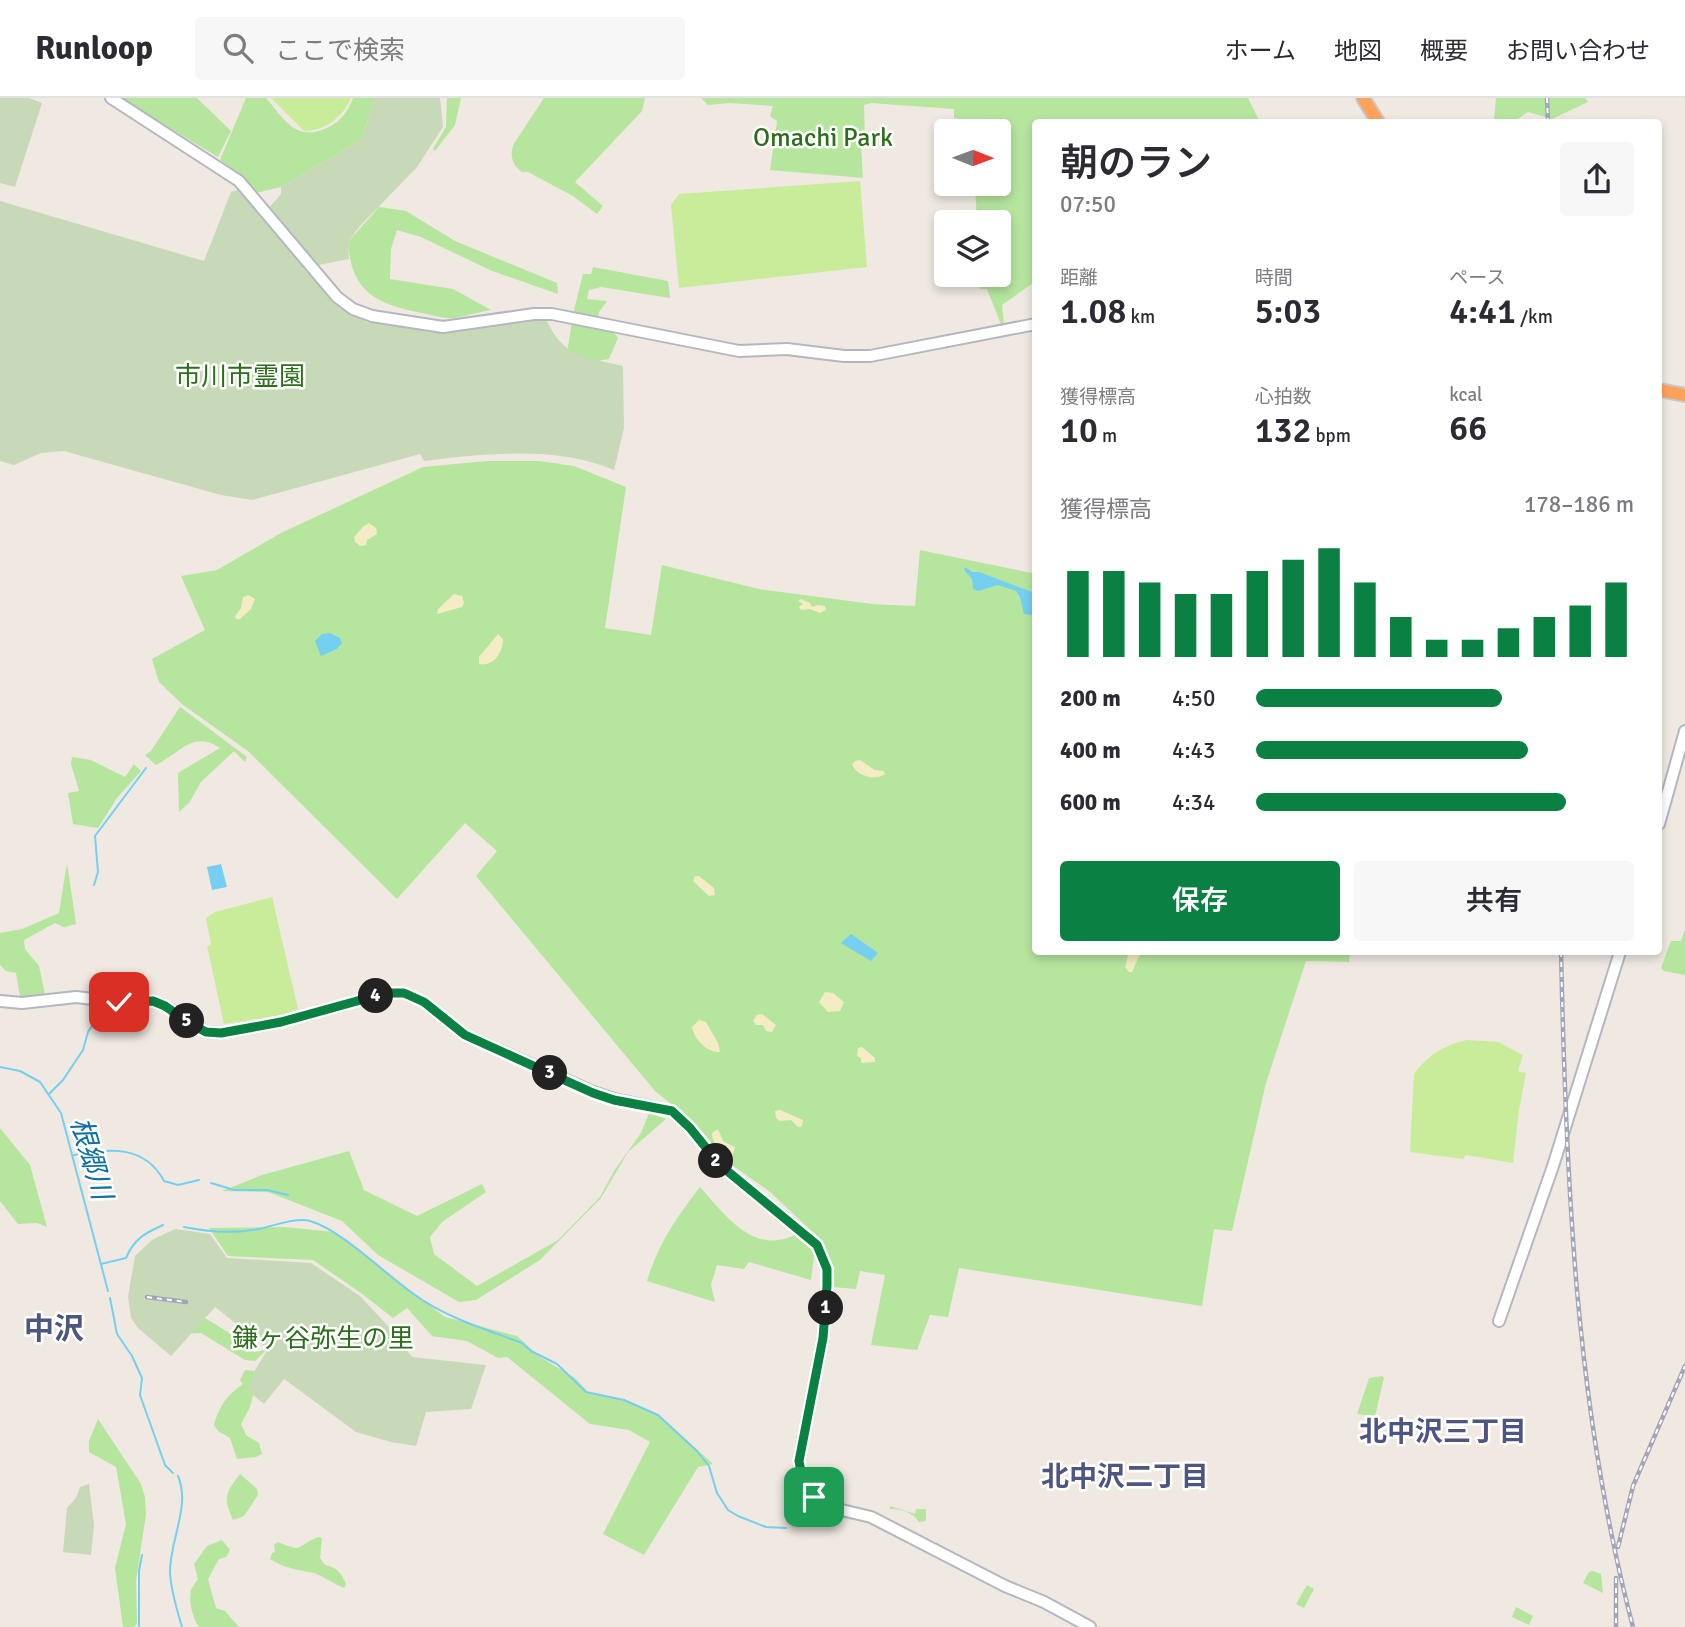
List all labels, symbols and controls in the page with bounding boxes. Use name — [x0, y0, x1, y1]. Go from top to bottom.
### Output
search box — [195, 17, 685, 80]
text: Runloop — [35, 28, 153, 69]
icon: search — [219, 29, 257, 67]
text: ここで検索 — [275, 35, 405, 67]
text: ホーム — [1225, 36, 1296, 66]
text: 地図 — [1334, 36, 1382, 66]
text: 概要 — [1420, 36, 1468, 66]
text: お問い合わせ — [1506, 36, 1650, 66]
north arrow — [934, 119, 1012, 196]
map controls — [934, 119, 1011, 287]
park label: Omachi Park — [753, 122, 893, 154]
text: 朝のラン — [1060, 140, 1212, 187]
button: share — [1560, 142, 1634, 216]
text: 07:50 — [1060, 190, 1116, 219]
button: layers — [934, 210, 1011, 287]
text: 距離 — [1060, 266, 1098, 290]
text: 時間 — [1255, 266, 1293, 290]
text: ペース — [1449, 266, 1505, 290]
text: 1.08 — [1060, 290, 1126, 333]
text: 5:03 — [1255, 290, 1321, 333]
text: 4:41 — [1449, 290, 1516, 333]
text: km — [1126, 305, 1155, 329]
text: /km — [1516, 305, 1553, 329]
park label: 市川市霊園 — [175, 361, 305, 393]
text: kcal — [1449, 383, 1483, 407]
text: 獲得標高 — [1060, 385, 1136, 409]
text: 心拍数 — [1255, 385, 1312, 409]
text: 66 — [1449, 407, 1487, 450]
text: 10 — [1060, 409, 1098, 452]
text: 132 — [1255, 409, 1311, 452]
text: m — [1098, 424, 1117, 448]
text: bpm — [1311, 424, 1351, 448]
text: 178–186 m — [1524, 490, 1634, 519]
text: 獲得標高 — [1060, 495, 1152, 524]
text: 200 m — [1060, 684, 1121, 713]
text: 4:50 — [1172, 684, 1215, 713]
text: 400 m — [1060, 736, 1121, 765]
text: 4:43 — [1172, 736, 1215, 765]
text: 600 m — [1060, 788, 1121, 817]
text: 4:34 — [1172, 788, 1215, 817]
button: 保存 — [1060, 861, 1340, 941]
button: 共有 — [1354, 861, 1634, 941]
pin — [89, 972, 149, 1032]
pin: 4 — [358, 978, 394, 1014]
icon: check — [100, 983, 138, 1021]
text: 4 — [370, 983, 381, 1007]
pin: 5 — [170, 1004, 204, 1038]
text: 5 — [181, 1008, 192, 1032]
pin: 3 — [532, 1056, 568, 1090]
text: 3 — [544, 1060, 555, 1084]
water label: 根郷川 — [63, 1113, 120, 1206]
pin: 2 — [698, 1144, 734, 1178]
text: 2 — [710, 1148, 721, 1172]
pin: 1 — [808, 1290, 844, 1326]
text: 1 — [820, 1295, 831, 1319]
district label: 中沢 — [24, 1311, 84, 1348]
park label: 鎌ヶ谷弥生の里 — [232, 1323, 414, 1355]
district label: 北中沢三丁目 — [1359, 1415, 1527, 1449]
district label: 北中沢二丁目 — [1041, 1460, 1209, 1494]
pin — [784, 1467, 844, 1527]
icon: arrive — [795, 1478, 833, 1516]

